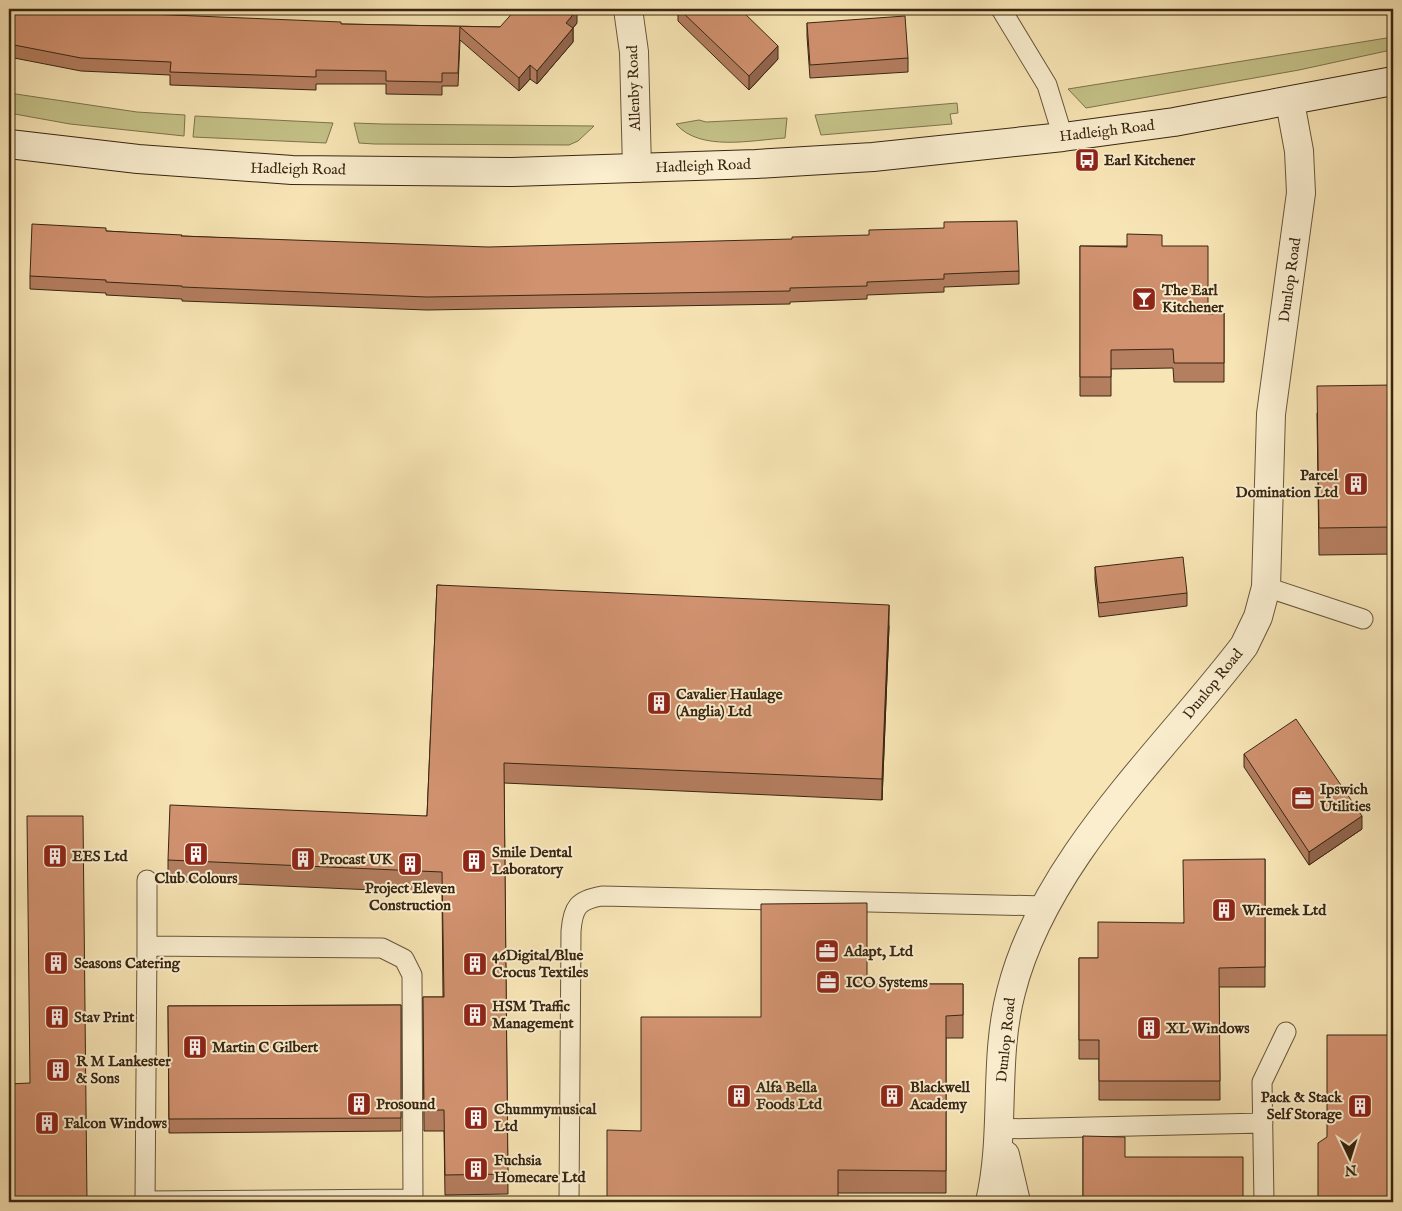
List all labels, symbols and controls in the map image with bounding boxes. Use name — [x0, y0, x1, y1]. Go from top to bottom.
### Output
street label: Allenby Road — [623, 44, 645, 132]
street label: Hadleigh Road — [1058, 116, 1157, 146]
bus stop icon: Earl Kitchener — [1074, 147, 1100, 173]
place label: Earl Kitchener — [1104, 151, 1196, 170]
street label: Hadleigh Road — [655, 155, 752, 177]
street label: Hadleigh Road — [250, 159, 347, 179]
street label: Dunlop Road — [1275, 235, 1305, 324]
place label: The Earl Kitchener — [1161, 281, 1224, 317]
bar icon: The Earl Kitchener — [1131, 286, 1157, 312]
place label: Parcel Domination Ltd — [1236, 466, 1339, 502]
building icon: Parcel Domination Ltd — [1343, 471, 1369, 497]
street label: Dunlop Road — [1179, 644, 1248, 723]
place label: Cavalier Haulage (Anglia) Ltd — [676, 685, 783, 721]
building icon: Cavalier Haulage (Anglia) Ltd — [646, 690, 672, 716]
place label: Ipswich Utilities — [1319, 780, 1372, 816]
office icon: Ipswich Utilities — [1290, 785, 1316, 811]
building icon: Club Colours — [183, 841, 209, 867]
building icon: EES Ltd — [42, 843, 68, 869]
place label: Smile Dental Laboratory — [492, 843, 573, 879]
building icon: Procast UK — [290, 846, 316, 872]
place label: EES Ltd — [72, 847, 129, 866]
building icon: Smile Dental Laboratory — [461, 848, 487, 874]
place label: Procast UK — [320, 850, 394, 869]
building icon: Project Eleven Construction — [397, 851, 423, 877]
place label: Club Colours — [154, 869, 238, 888]
place label: Project Eleven Construction — [365, 879, 455, 915]
building icon: Wiremek Ltd — [1211, 897, 1237, 923]
place label: Wiremek Ltd — [1241, 901, 1327, 920]
office icon: Adapt, Ltd — [814, 938, 840, 964]
place label: Adapt, Ltd — [843, 942, 914, 961]
place label: 46Digital/Blue Crocus Textiles — [492, 946, 589, 982]
building icon: Seasons Catering — [43, 950, 69, 976]
building icon: 46Digital/Blue Crocus Textiles — [462, 951, 488, 977]
place label: Seasons Catering — [74, 954, 181, 973]
office icon: ICO Systems — [815, 969, 841, 995]
place label: ICO Systems — [846, 973, 929, 992]
street label: Dunlop Road — [992, 996, 1020, 1083]
place label: HSM Traffic Management — [492, 997, 574, 1033]
building icon: HSM Traffic Management — [462, 1002, 488, 1028]
building icon: Stav Print — [44, 1004, 70, 1030]
place label: Stav Print — [74, 1008, 135, 1027]
building icon: XL Windows — [1136, 1015, 1162, 1041]
place label: XL Windows — [1165, 1019, 1250, 1038]
building icon: Martin C Gilbert — [182, 1034, 208, 1060]
place label: Martin C Gilbert — [212, 1038, 319, 1057]
place label: R M Lankester & Sons — [76, 1052, 171, 1088]
building icon: R M Lankester & Sons — [45, 1057, 71, 1083]
place label: Alfa Bella Foods Ltd — [755, 1078, 823, 1114]
place label: Blackwell Academy — [909, 1078, 971, 1114]
building icon: Alfa Bella Foods Ltd — [726, 1083, 752, 1109]
building icon: Blackwell Academy — [879, 1083, 905, 1109]
place label: Pack & Stack Self Storage — [1261, 1088, 1343, 1124]
building icon: Prosound — [346, 1091, 372, 1117]
building icon: Pack & Stack Self Storage — [1347, 1093, 1373, 1119]
place label: Prosound — [376, 1095, 436, 1114]
place label: Chummymusical Ltd — [494, 1100, 597, 1136]
building icon: Chummymusical Ltd — [463, 1105, 489, 1131]
building icon: Falcon Windows — [34, 1110, 60, 1136]
place label: Falcon Windows — [64, 1114, 168, 1133]
north arrow — [1324, 1134, 1374, 1184]
place label: Fuchsia Homecare Ltd — [494, 1151, 587, 1187]
building icon: Fuchsia Homecare Ltd — [463, 1156, 489, 1182]
text: N — [1344, 1161, 1359, 1179]

